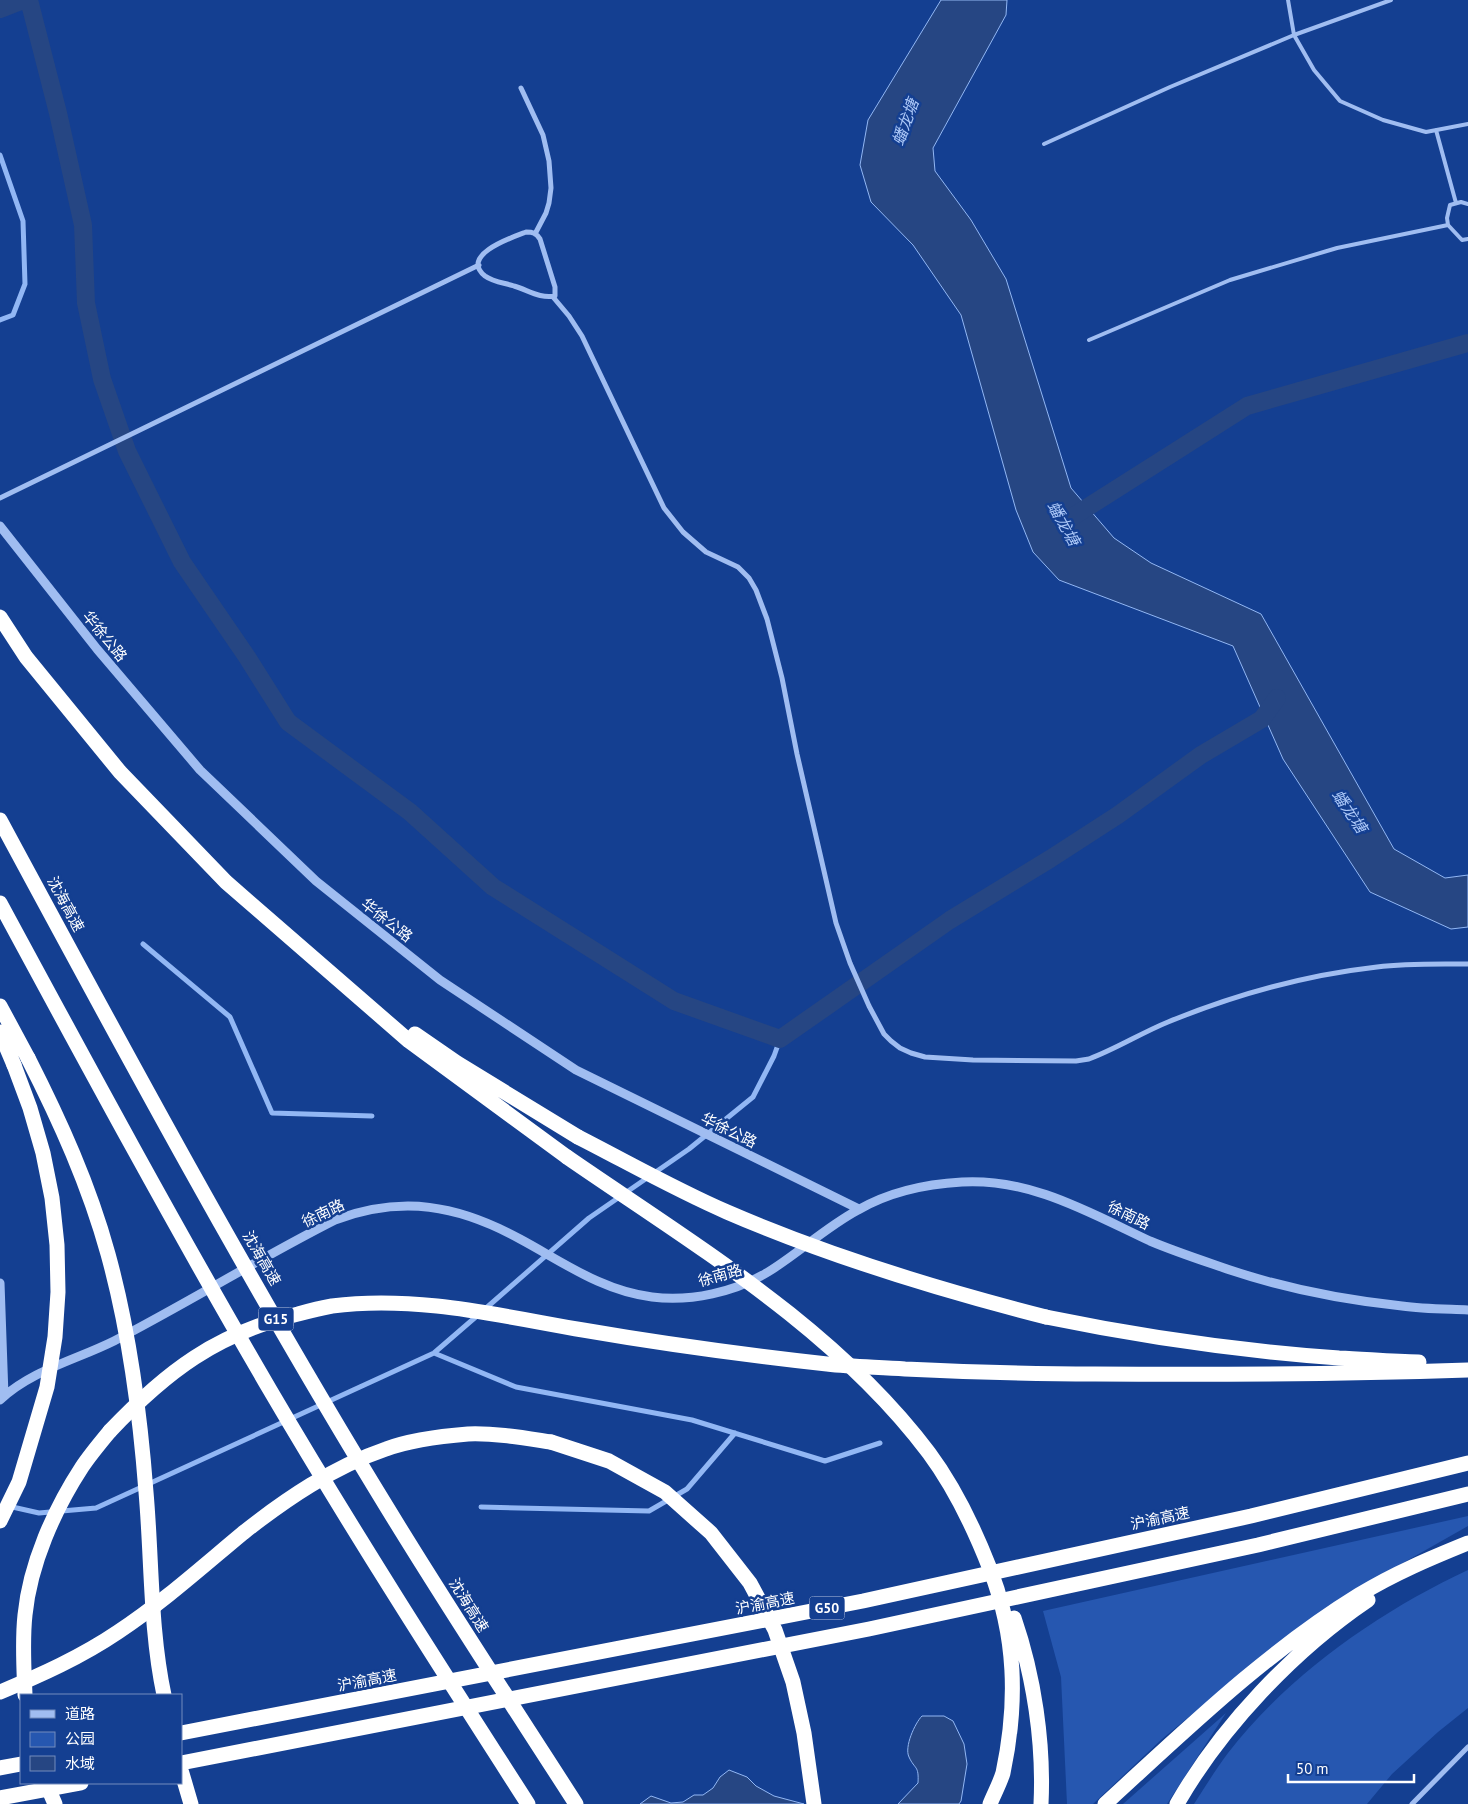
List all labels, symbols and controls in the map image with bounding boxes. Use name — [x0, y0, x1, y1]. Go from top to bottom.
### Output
water label: 蟠龙塘 — [887, 93, 924, 148]
water label: 蟠龙塘 — [1044, 497, 1086, 551]
street label: 华徐公路 — [79, 607, 131, 665]
water label: 蟠龙塘 — [1328, 786, 1373, 839]
street label: 沈海高速 — [44, 873, 88, 935]
street label: 华徐公路 — [358, 894, 416, 946]
street label: 华徐公路 — [698, 1108, 760, 1152]
street label: 徐南路 — [299, 1195, 347, 1231]
street label: 徐南路 — [1105, 1197, 1153, 1233]
street label: 沈海高速 — [239, 1227, 285, 1289]
street label: 徐南路 — [696, 1260, 744, 1290]
road number: G15 — [258, 1308, 294, 1330]
street label: 沪渝高速 — [1129, 1502, 1191, 1534]
street label: 沈海高速 — [445, 1575, 493, 1635]
street label: 沪渝高速 — [734, 1588, 796, 1618]
road number: G50 — [810, 1596, 844, 1620]
street label: 沪渝高速 — [336, 1665, 398, 1695]
legend — [20, 1694, 182, 1784]
text: 道路 — [65, 1704, 95, 1723]
text: 公园 — [65, 1729, 95, 1748]
scale bar — [1288, 1752, 1414, 1784]
text: 水域 — [65, 1754, 95, 1773]
text: 50 m — [1296, 1759, 1329, 1778]

